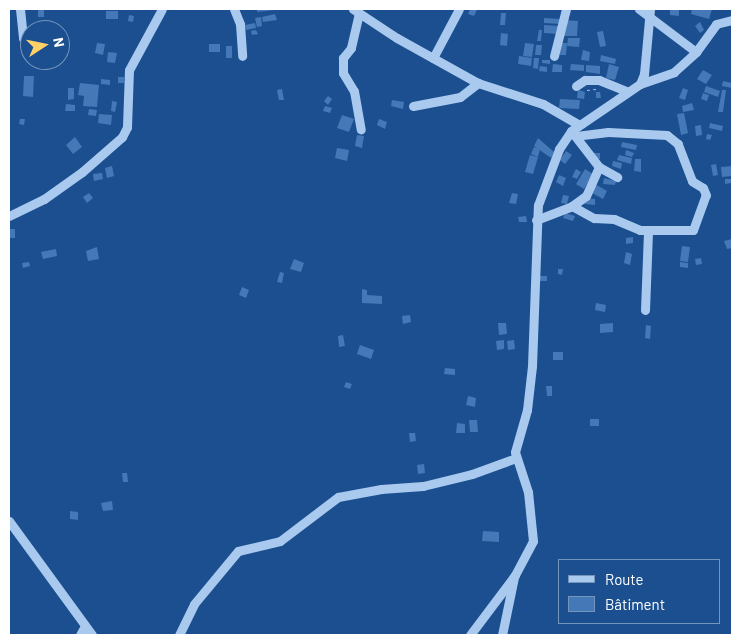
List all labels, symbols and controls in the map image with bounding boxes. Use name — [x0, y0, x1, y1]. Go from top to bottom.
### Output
north arrow — [20, 20, 70, 70]
text: N — [50, 36, 68, 48]
legend — [558, 559, 721, 624]
text: Route — [605, 570, 644, 588]
text: Bâtiment — [605, 595, 665, 613]

